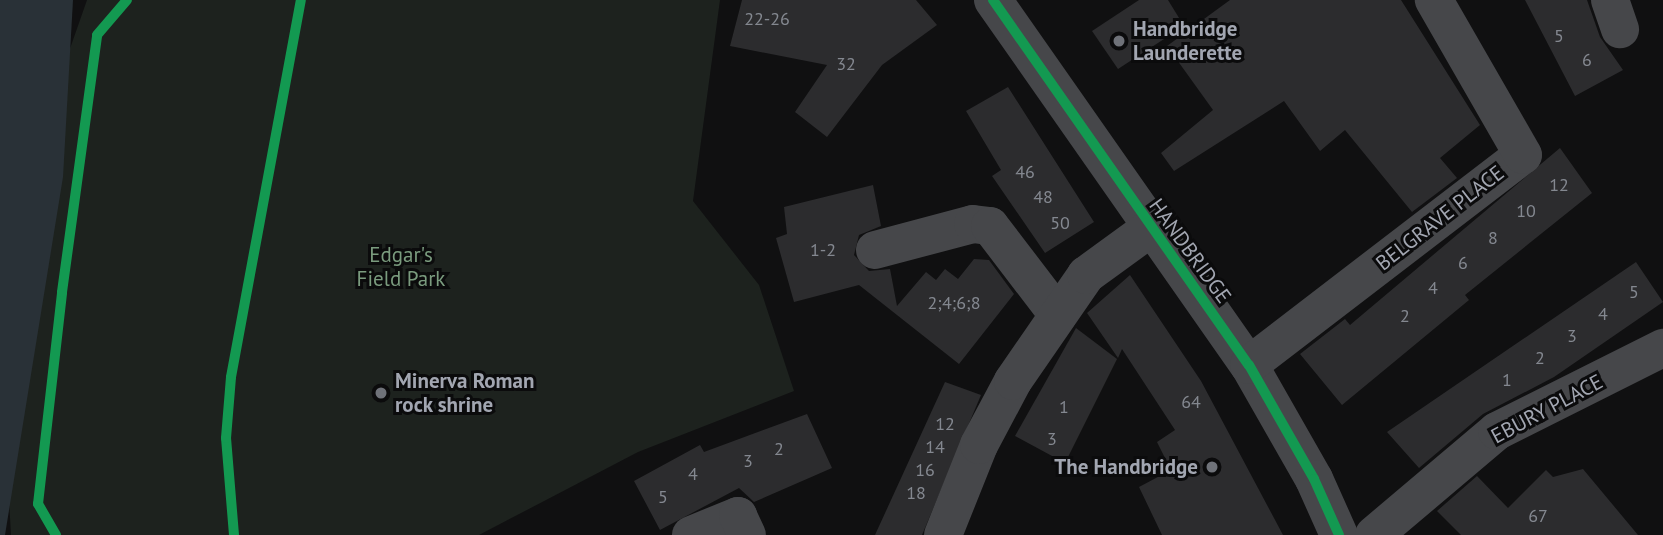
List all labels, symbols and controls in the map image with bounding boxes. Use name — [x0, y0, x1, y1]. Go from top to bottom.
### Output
house number: 22-26 — [744, 8, 790, 30]
place label: Handbridge Launderette — [1133, 16, 1242, 66]
house number: 5 — [1554, 25, 1564, 47]
marker: Handbridge Launderette — [1111, 33, 1127, 49]
house number: 6 — [1582, 49, 1592, 71]
house number: 32 — [836, 53, 856, 75]
street label: BELGRAVE PLACE — [1371, 160, 1509, 276]
house number: 46 — [1015, 161, 1035, 183]
house number: 12 — [1549, 174, 1569, 196]
house number: 48 — [1033, 186, 1053, 208]
street label: HANDBRIDGE — [1144, 194, 1236, 308]
house number: 10 — [1516, 200, 1536, 222]
house number: 50 — [1050, 212, 1070, 234]
house number: 8 — [1488, 227, 1498, 249]
house number: 1-2 — [810, 239, 836, 261]
park label: Edgar's Field Park — [357, 242, 445, 292]
house number: 6 — [1458, 252, 1468, 274]
house number: 4 — [1428, 277, 1438, 299]
house number: 5 — [1629, 281, 1639, 303]
house number: 2;4;6;8 — [927, 292, 981, 314]
house number: 4 — [1598, 303, 1608, 325]
house number: 2 — [1400, 305, 1410, 327]
house number: 3 — [1567, 325, 1577, 347]
house number: 2 — [1535, 347, 1545, 369]
place label: Minerva Roman rock shrine — [395, 368, 534, 418]
street label: EBURY PLACE — [1487, 369, 1607, 449]
house number: 1 — [1502, 369, 1512, 391]
marker: Minerva Roman rock shrine — [373, 385, 389, 401]
house number: 64 — [1181, 391, 1201, 413]
house number: 1 — [1059, 396, 1069, 418]
house number: 12 — [935, 413, 955, 435]
house number: 3 — [1047, 428, 1057, 450]
house number: 14 — [925, 436, 945, 458]
house number: 2 — [774, 438, 784, 460]
house number: 3 — [743, 450, 753, 472]
place label: The Handbridge — [1054, 454, 1198, 480]
house number: 16 — [915, 459, 935, 481]
marker: The Handbridge — [1204, 459, 1220, 475]
house number: 4 — [688, 463, 698, 485]
house number: 18 — [906, 482, 926, 504]
house number: 5 — [658, 486, 668, 508]
house number: 67 — [1528, 505, 1548, 527]

